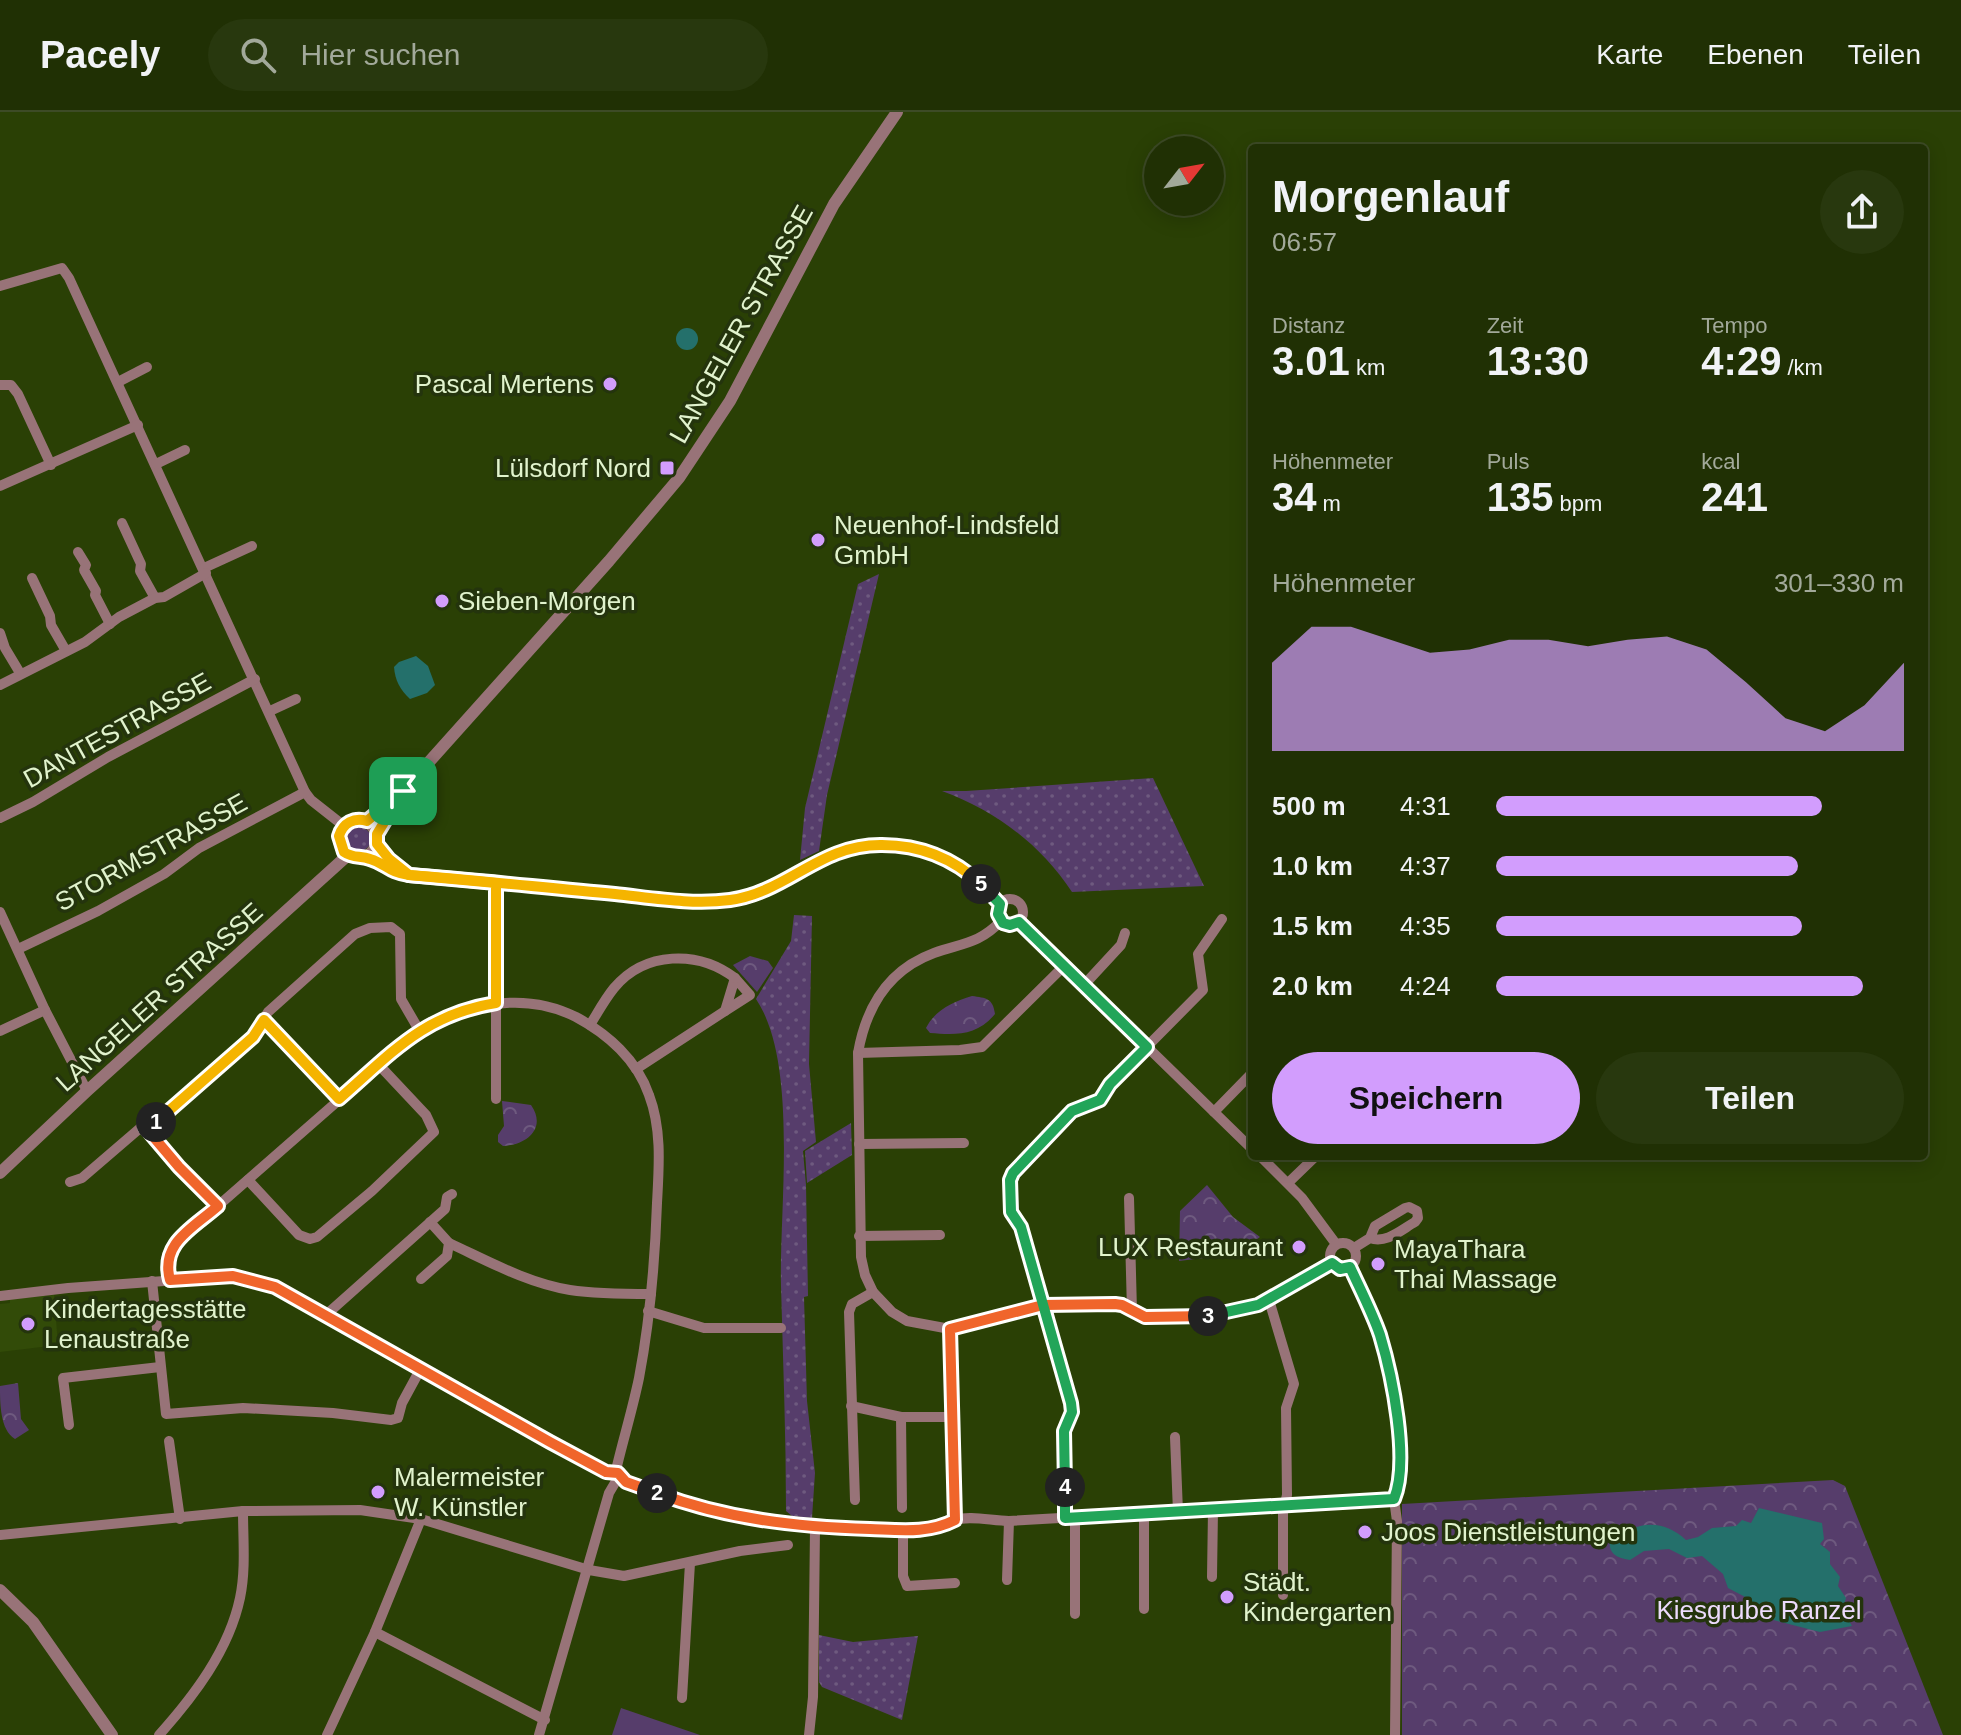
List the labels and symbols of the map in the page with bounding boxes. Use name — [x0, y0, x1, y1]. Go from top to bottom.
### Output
north arrow — [1144, 136, 1224, 216]
street label: LANGELER STRASSE — [663, 200, 819, 448]
place label: Pascal Mertens — [415, 369, 594, 399]
marker: Pascal Mertens — [601, 375, 619, 393]
place label: Lülsdorf Nord — [495, 453, 651, 483]
marker: Lülsdorf Nord — [658, 459, 676, 477]
place label: Neuenhof-Lindsfeld GmbH — [834, 510, 1060, 570]
marker: Neuenhof-Lindsfeld GmbH — [809, 531, 827, 549]
place label: Sieben-Morgen — [458, 586, 636, 616]
marker: Sieben-Morgen — [433, 592, 451, 610]
street label: DANTESTRASSE — [18, 666, 216, 794]
pin — [369, 757, 437, 825]
street label: STORMSTRASSE — [50, 787, 252, 917]
pin: 5 — [961, 864, 1001, 904]
street label: LANGELER STRASSE — [50, 896, 268, 1098]
pin: 1 — [136, 1102, 176, 1142]
place label: LUX Restaurant — [1098, 1232, 1284, 1262]
place label: MayaThara Thai Massage — [1394, 1234, 1557, 1294]
marker: LUX Restaurant — [1290, 1238, 1308, 1256]
marker: MayaThara Thai Massage — [1369, 1255, 1387, 1273]
place label: Kindertagesstätte Lenaustraße — [44, 1294, 246, 1354]
pin: 3 — [1188, 1296, 1228, 1336]
marker: Kindertagesstätte Lenaustraße — [19, 1315, 37, 1333]
place label: Malermeister W. Künstler — [394, 1462, 545, 1522]
pin: 4 — [1045, 1467, 1085, 1507]
pin: 2 — [637, 1473, 677, 1513]
marker: Malermeister W. Künstler — [369, 1483, 387, 1501]
place label: Joos Dienstleistungen — [1381, 1517, 1635, 1547]
marker: Joos Dienstleistungen — [1356, 1523, 1374, 1541]
place label: Städt. Kindergarten — [1243, 1567, 1392, 1627]
marker: Städt. Kindergarten — [1218, 1588, 1236, 1606]
park label: Kiesgrube Ranzel — [1656, 1595, 1862, 1625]

